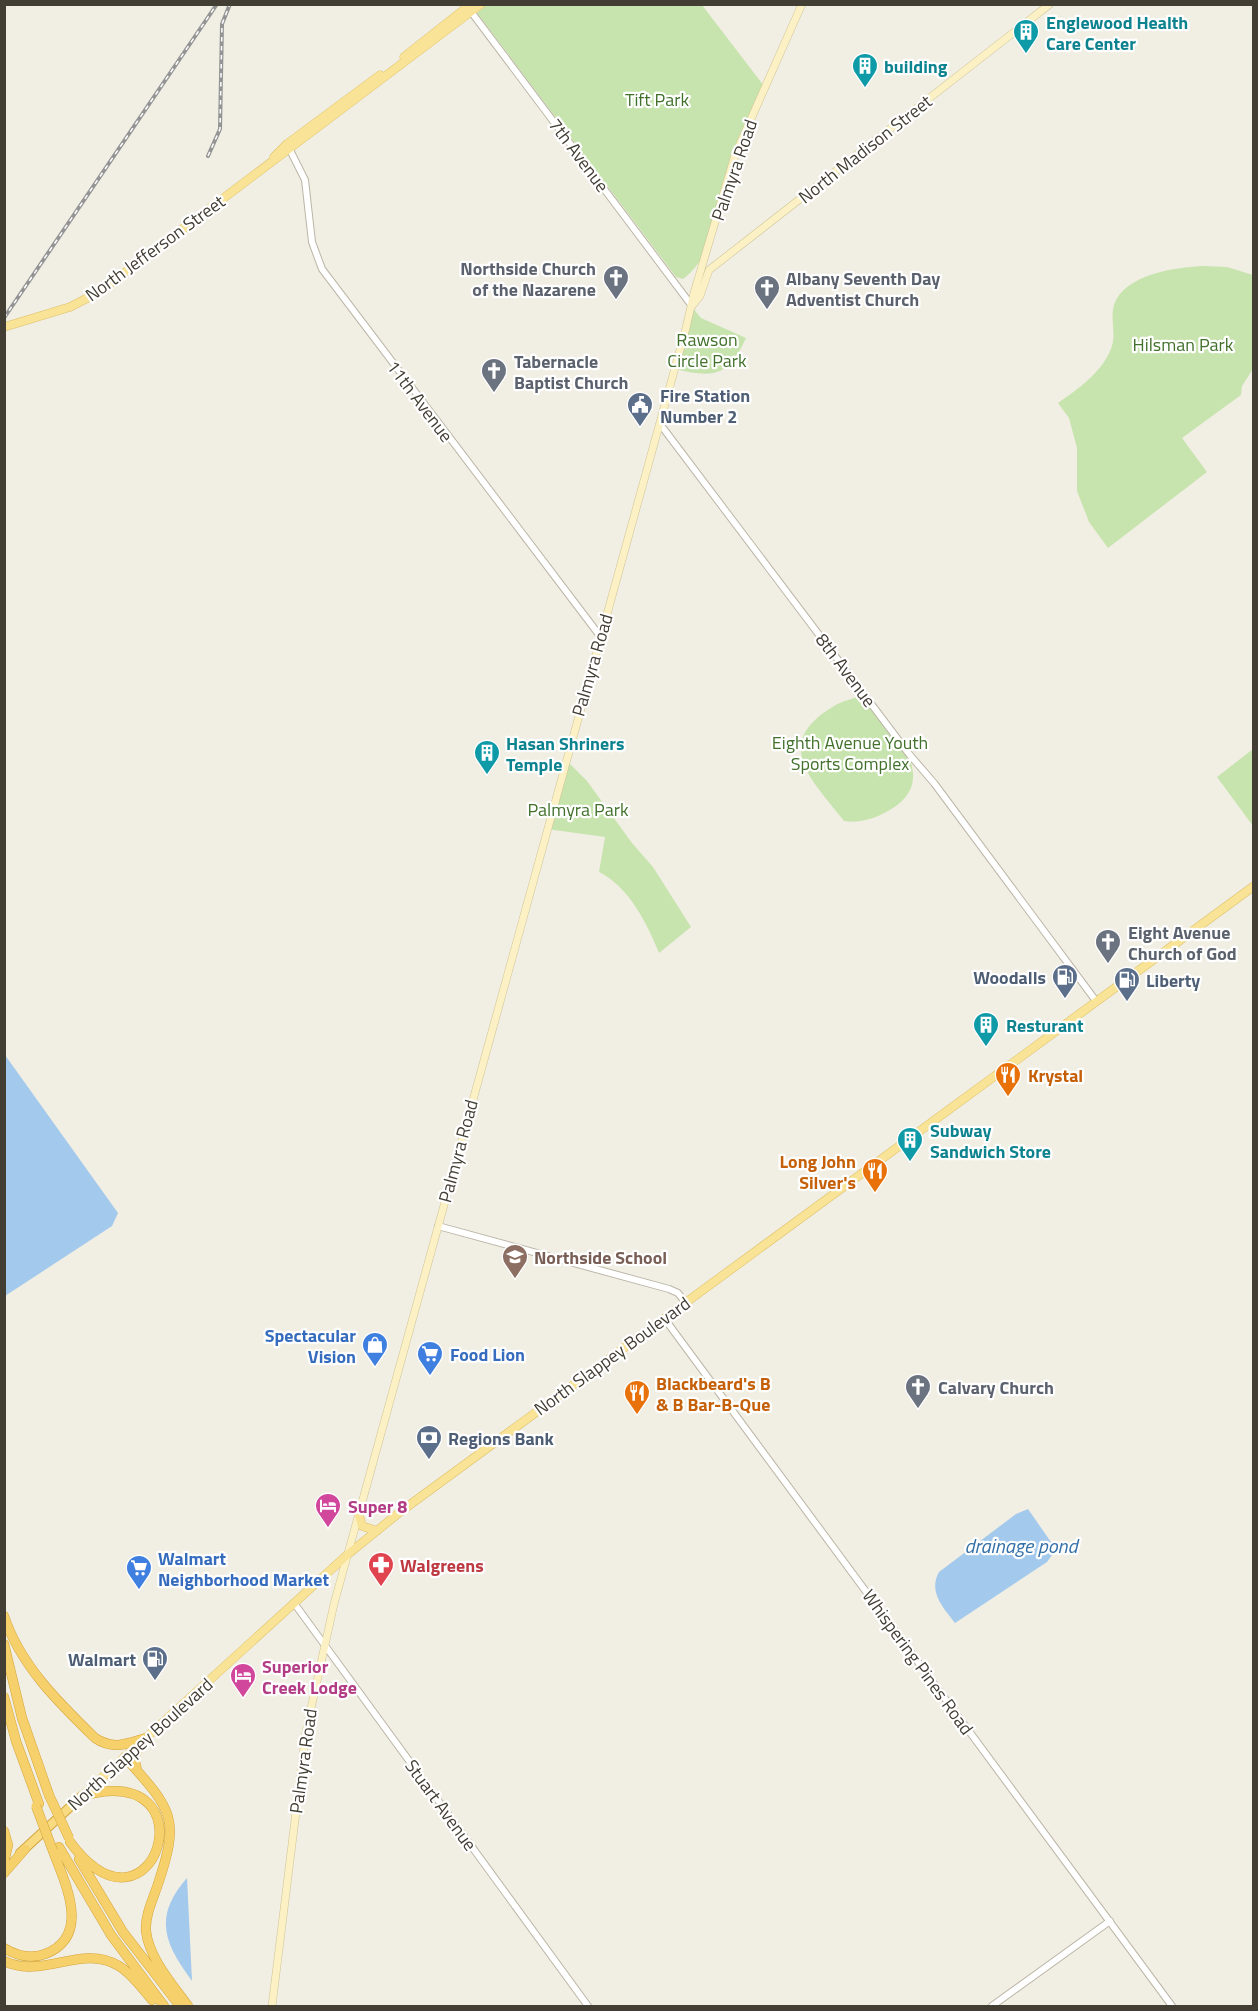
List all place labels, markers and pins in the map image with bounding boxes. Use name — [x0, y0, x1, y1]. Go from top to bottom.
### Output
place label: Englewood Health Care Center — [1046, 9, 1188, 57]
building icon: Englewood Health Care Center — [1011, 17, 1041, 55]
building icon: building — [850, 51, 880, 89]
place label: building — [884, 53, 948, 80]
place label: Northside Church of the Nazarene — [460, 255, 596, 303]
church icon: Northside Church of the Nazarene — [601, 263, 631, 301]
place label: Albany Seventh Day Adventist Church — [786, 265, 940, 313]
church icon: Albany Seventh Day Adventist Church — [752, 273, 782, 311]
place label: Tabernacle Baptist Church — [514, 348, 629, 396]
church icon: Tabernacle Baptist Church — [479, 356, 509, 394]
place label: Fire Station Number 2 — [660, 382, 750, 430]
public building icon: Fire Station Number 2 — [625, 390, 655, 428]
place label: Hasan Shriners Temple — [506, 730, 624, 778]
building icon: Hasan Shriners Temple — [472, 738, 502, 776]
place label: Eight Avenue Church of God — [1128, 919, 1237, 967]
church icon: Eight Avenue Church of God — [1093, 927, 1123, 965]
fuel station icon: Woodalls — [1050, 962, 1080, 1000]
place label: Woodalls — [973, 964, 1046, 991]
fuel station icon: Liberty — [1112, 965, 1142, 1003]
place label: Liberty — [1146, 967, 1200, 994]
building icon: Resturant — [971, 1010, 1001, 1048]
place label: Resturant — [1006, 1012, 1084, 1039]
restaurant icon: Krystal — [993, 1060, 1023, 1098]
place label: Krystal — [1028, 1062, 1083, 1089]
place label: Subway Sandwich Store — [930, 1117, 1051, 1165]
building icon: Subway Sandwich Store — [895, 1125, 925, 1163]
place label: Long John Silver's — [780, 1148, 856, 1196]
restaurant icon: Long John Silver's — [860, 1156, 890, 1194]
school or university icon: Northside School — [500, 1242, 530, 1280]
place label: Northside School — [534, 1244, 667, 1271]
place label: Spectacular Vision — [265, 1322, 356, 1370]
shop icon: Spectacular Vision — [360, 1330, 390, 1368]
supermarket icon: Food Lion — [415, 1339, 445, 1377]
place label: Food Lion — [450, 1341, 525, 1368]
place label: Blackbeard's B & B Bar-B-Que — [656, 1370, 771, 1418]
church icon: Calvary Church — [903, 1372, 933, 1410]
place label: Calvary Church — [938, 1374, 1054, 1401]
restaurant icon: Blackbeard's B & B Bar-B-Que — [622, 1378, 652, 1416]
bank icon: Regions Bank — [414, 1423, 444, 1461]
place label: Regions Bank — [448, 1425, 555, 1452]
hotel icon: Super 8 — [313, 1491, 343, 1529]
place label: Super 8 — [348, 1493, 407, 1520]
place label: Walmart Neighborhood Market — [158, 1545, 329, 1593]
pharmacy icon: Walgreens — [366, 1550, 396, 1588]
place label: Walgreens — [400, 1552, 484, 1579]
supermarket icon: Walmart Neighborhood Market — [124, 1553, 154, 1591]
fuel station icon: Walmart — [140, 1644, 170, 1682]
place label: Walmart — [68, 1646, 136, 1673]
place label: Superior Creek Lodge — [262, 1653, 357, 1701]
hotel icon: Superior Creek Lodge — [228, 1661, 258, 1699]

